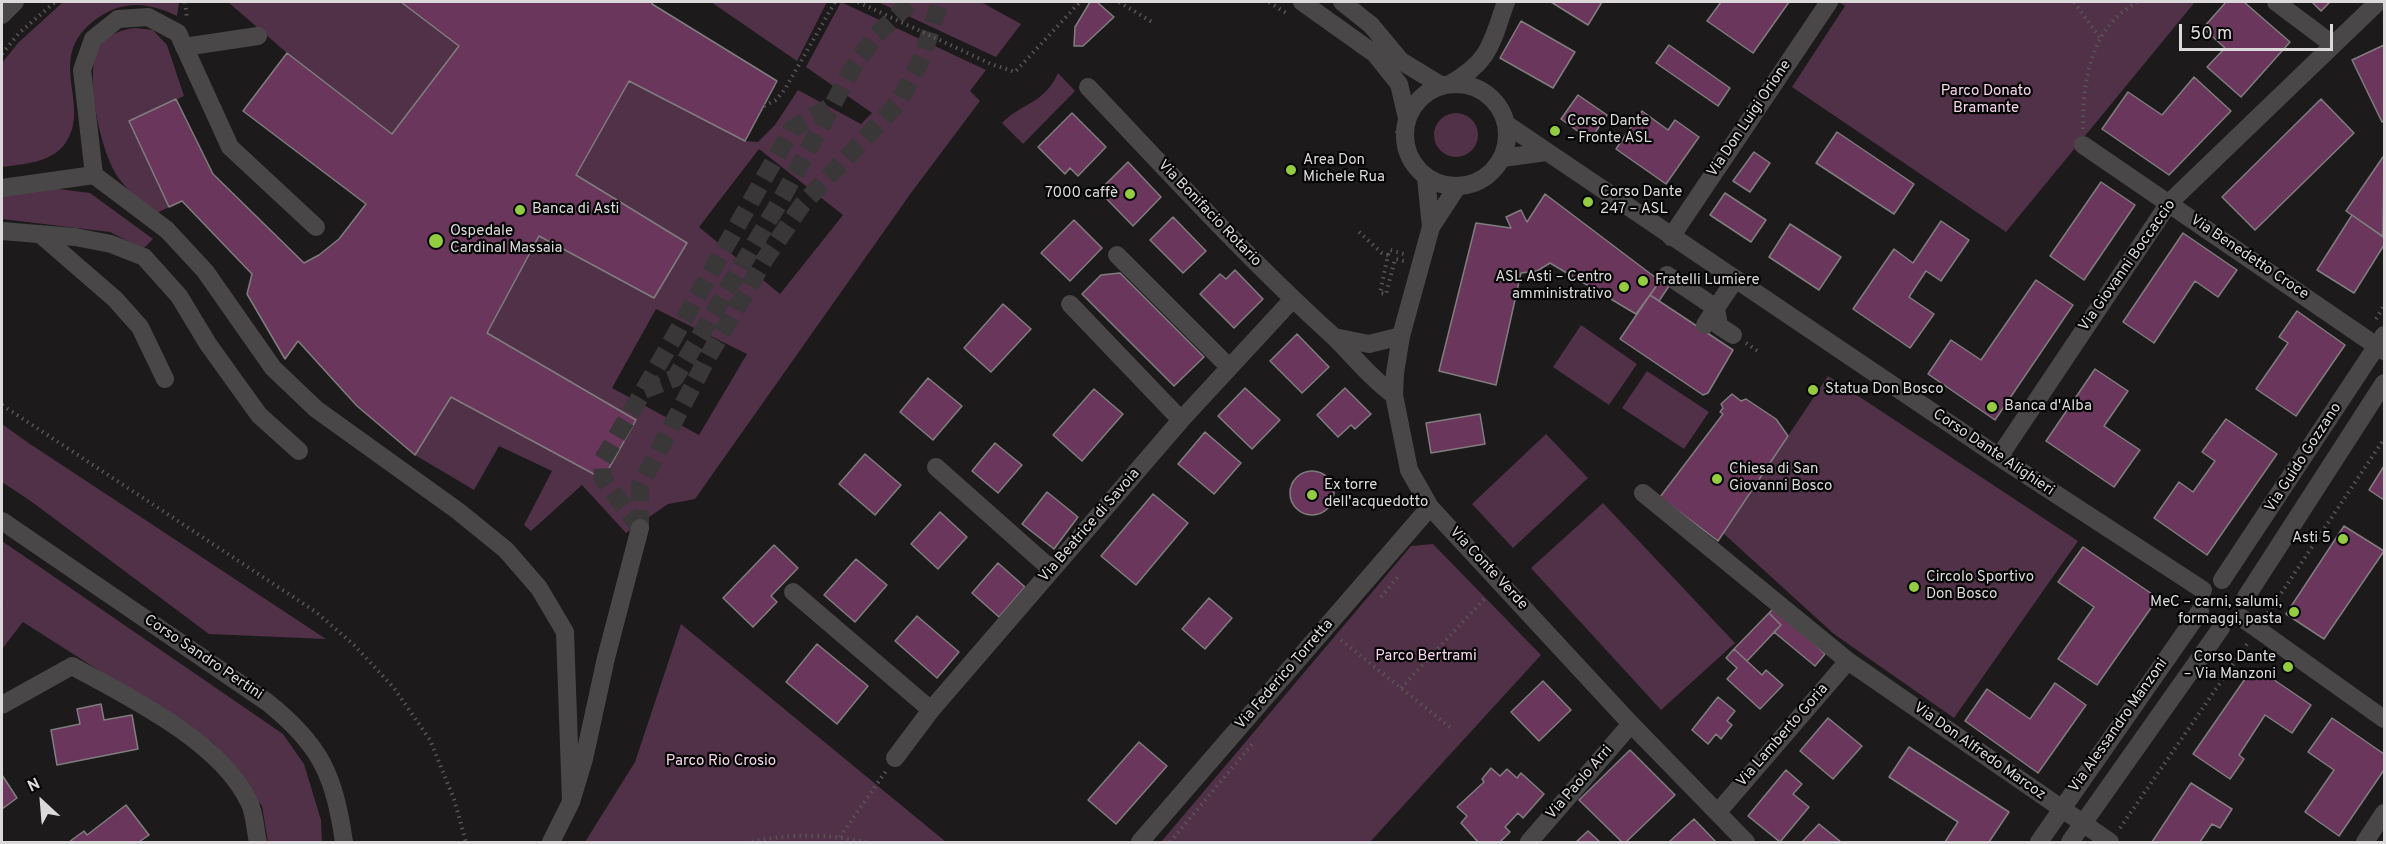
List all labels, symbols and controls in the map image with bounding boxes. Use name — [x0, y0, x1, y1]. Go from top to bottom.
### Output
scale bar — [2182, 12, 2336, 50]
text: 50 m — [2190, 23, 2232, 46]
street label: Via Don Luigi Orione — [1704, 57, 1796, 181]
park label: Parco Donato Bramante — [1941, 83, 2031, 118]
place label: Corso Dante – Fronte ASL — [1567, 113, 1652, 148]
marker: Corso Dante – Fronte ASL — [1548, 124, 1562, 138]
place label: Area Don Michele Rua — [1303, 152, 1385, 187]
street label: Via Bonifacio Rotario — [1153, 157, 1265, 271]
marker: Area Don Michele Rua — [1284, 163, 1298, 177]
place label: Corso Dante 247 – ASL — [1600, 184, 1682, 219]
place label: 7000 caffè — [1045, 185, 1118, 203]
marker: 7000 caffè — [1123, 187, 1137, 201]
marker: Corso Dante 247 – ASL — [1581, 195, 1595, 209]
street label: Via Giovanni Boccaccio — [2076, 197, 2180, 335]
place label: Banca di Asti — [532, 201, 619, 219]
marker: Banca di Asti — [513, 203, 527, 217]
street label: Via Benedetto Croce — [2186, 212, 2312, 304]
place label: Ospedale Cardinal Massaia — [450, 223, 562, 258]
marker: Ospedale Cardinal Massaia — [427, 232, 445, 250]
place label: ASL Asti – Centro amministrativo — [1495, 269, 1612, 304]
place label: Fratelli Lumiere — [1655, 272, 1759, 290]
marker: Fratelli Lumiere — [1636, 274, 1650, 288]
marker: ASL Asti – Centro amministrativo — [1617, 280, 1631, 294]
place label: Statua Don Bosco — [1825, 381, 1944, 399]
marker: Statua Don Bosco — [1806, 383, 1820, 397]
place label: Banca d'Alba — [2004, 398, 2092, 416]
marker: Banca d'Alba — [1985, 400, 1999, 414]
street label: Via Guido Gozzano — [2262, 400, 2346, 516]
street label: Corso Dante Alighieri — [1929, 406, 2057, 500]
place label: Chiesa di San Giovanni Bosco — [1729, 461, 1832, 496]
street label: Via Beatrice di Savoia — [1036, 465, 1144, 587]
marker: Chiesa di San Giovanni Bosco — [1710, 472, 1724, 486]
place label: Ex torre dell'acquedotto — [1324, 477, 1428, 512]
marker: Ex torre dell'acquedotto — [1305, 488, 1319, 502]
street label: Via Conte Verde — [1445, 524, 1531, 614]
place label: Asti 5 — [2292, 530, 2331, 548]
marker: Asti 5 — [2336, 532, 2350, 546]
place label: Circolo Sportivo Don Bosco — [1926, 569, 2034, 604]
marker: Circolo Sportivo Don Bosco — [1907, 580, 1921, 594]
place label: MeC – carni, salumi, formaggi, pasta — [2150, 594, 2282, 629]
marker: MeC – carni, salumi, formaggi, pasta — [2287, 605, 2301, 619]
street label: Corso Sandro Pertini — [140, 612, 266, 704]
street label: Via Federico Torretta — [1232, 616, 1338, 734]
park label: Parco Bertrami — [1375, 648, 1477, 666]
place label: Corso Dante – Via Manzoni — [2184, 649, 2276, 684]
street label: Via Alessandro Manzoni — [2066, 655, 2172, 797]
marker: Corso Dante – Via Manzoni — [2281, 660, 2295, 674]
street label: Via Lamberto Goria — [1733, 681, 1833, 791]
street label: Via Don Alfredo Marcoz — [1909, 700, 2049, 804]
street label: Via Paolo Arri — [1543, 742, 1617, 824]
park label: Parco Rio Crosio — [666, 753, 776, 771]
north arrow — [12, 772, 72, 832]
text: N — [25, 774, 44, 797]

